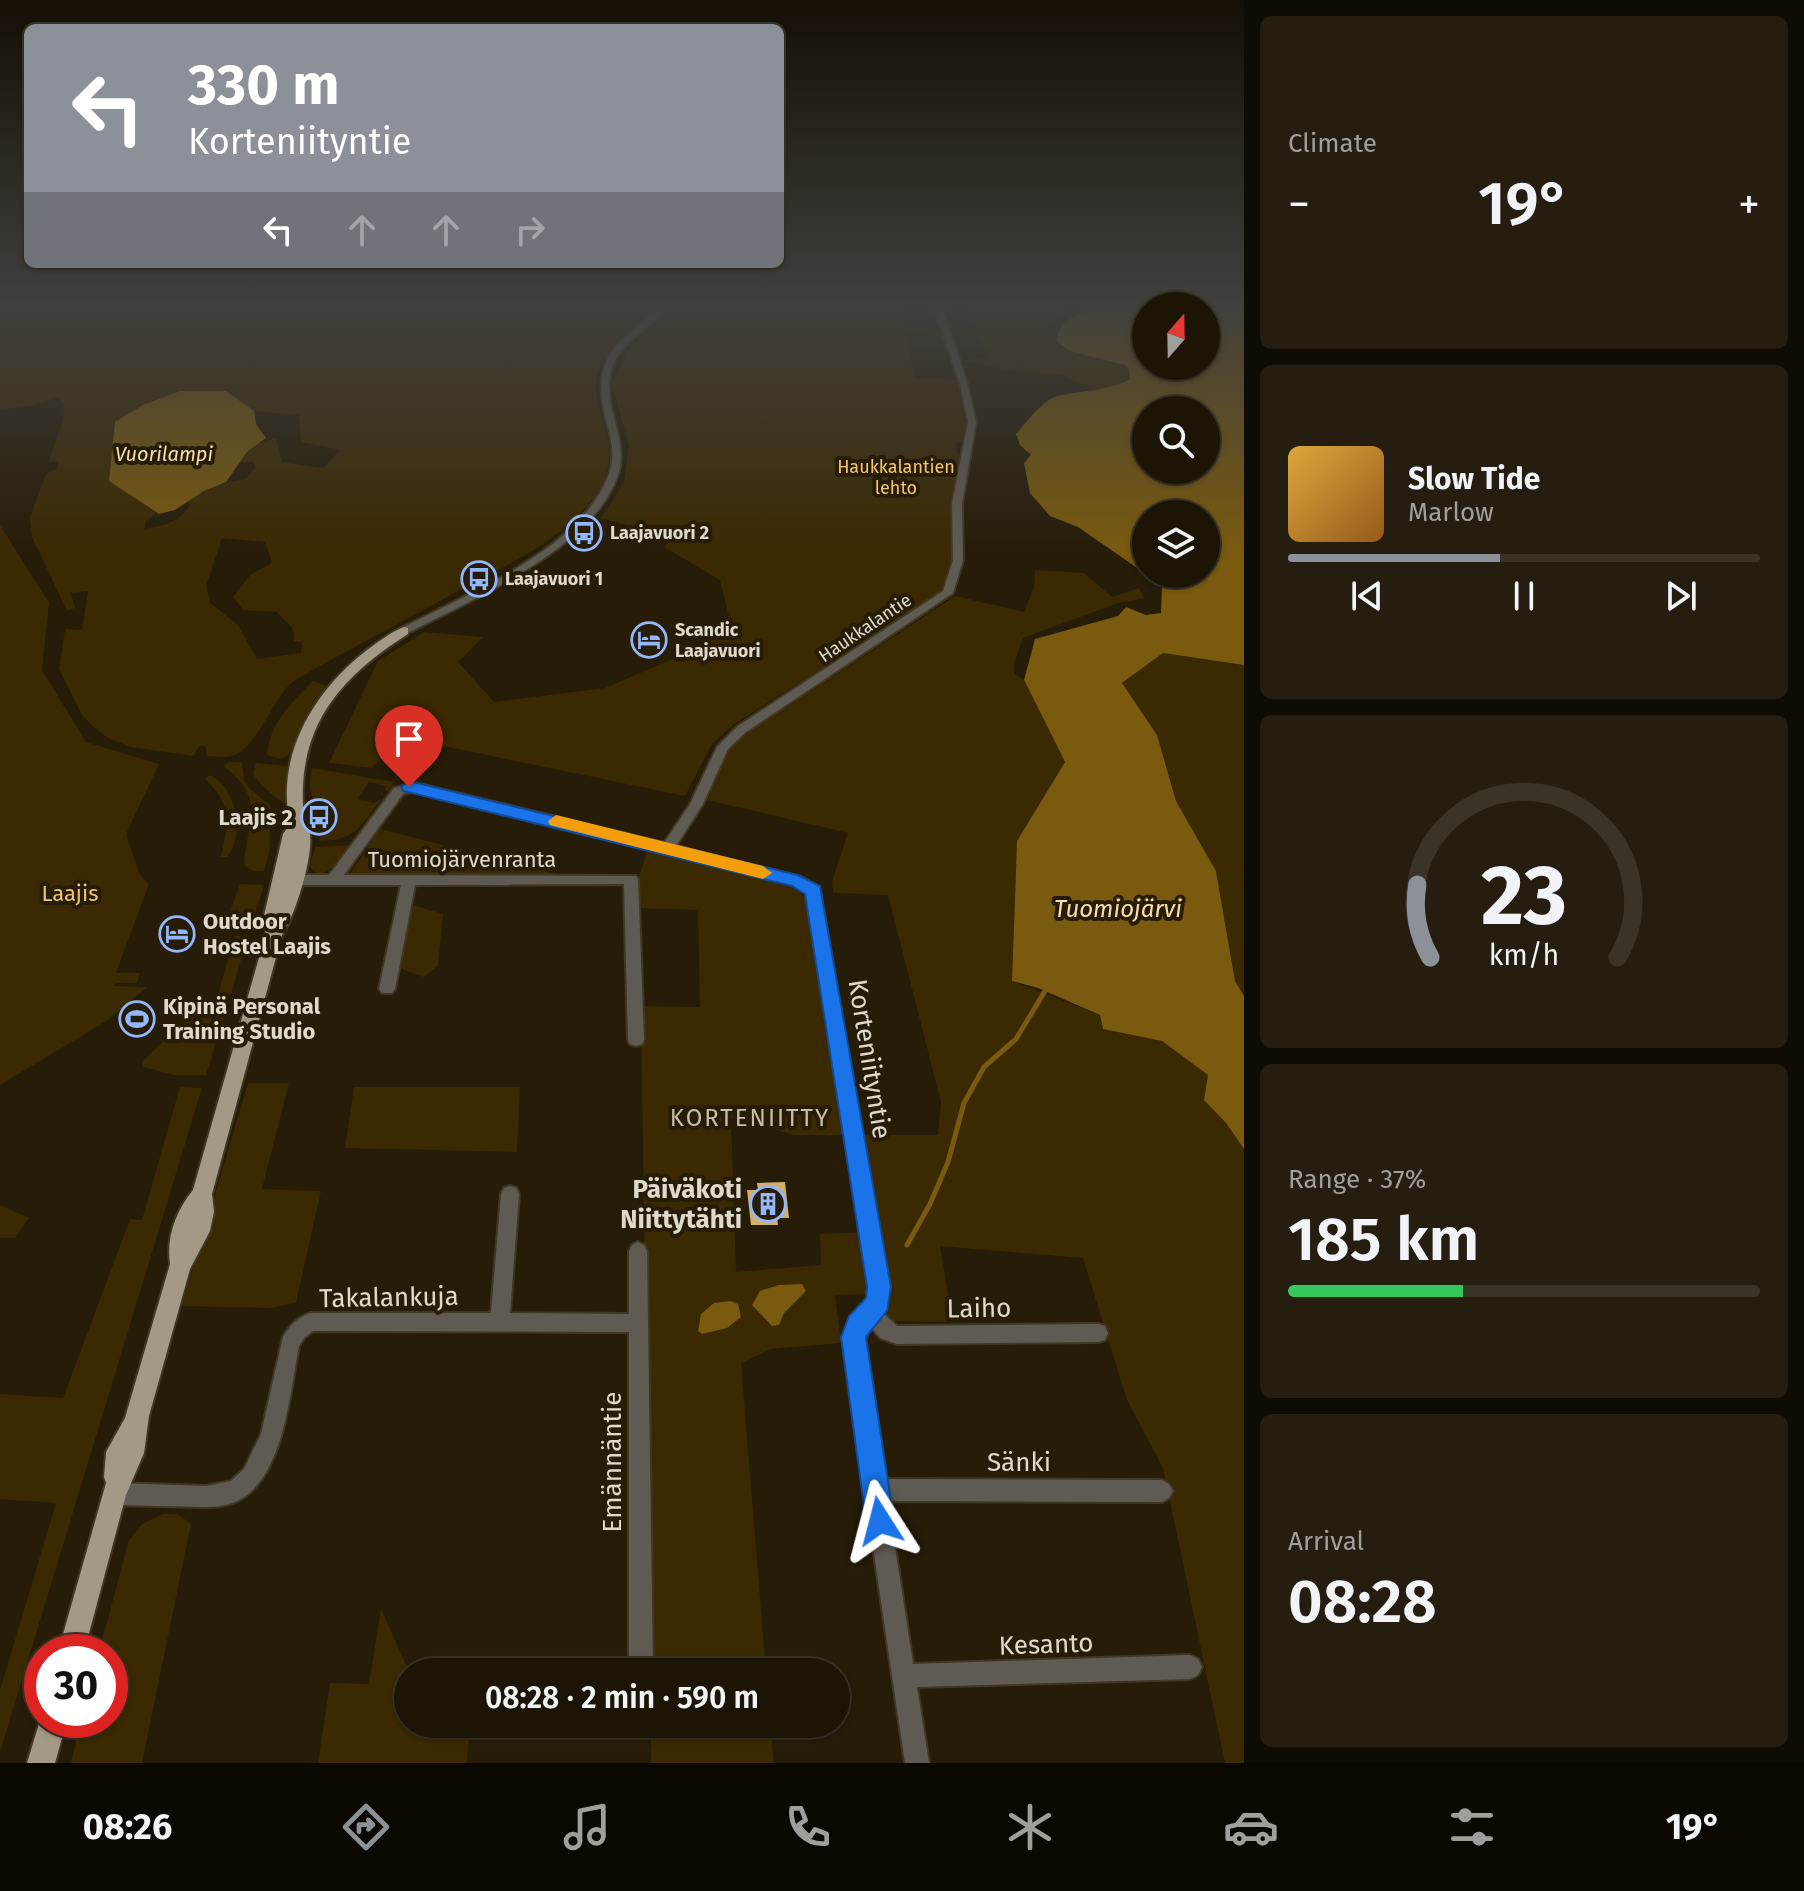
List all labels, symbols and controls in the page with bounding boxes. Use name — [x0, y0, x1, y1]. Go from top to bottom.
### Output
text: 330 m — [188, 52, 340, 119]
icon: left — [56, 56, 160, 160]
text: Korteniityntie — [188, 120, 412, 164]
text: Climate — [1288, 128, 1377, 159]
text: 19° — [1478, 168, 1570, 240]
text: − — [1288, 178, 1310, 231]
text: + — [1738, 178, 1760, 231]
icon: left — [256, 208, 300, 252]
icon: ahead — [340, 208, 384, 252]
icon: ahead — [424, 208, 468, 252]
icon: right — [508, 208, 552, 252]
north arrow — [1132, 292, 1220, 380]
map controls — [1132, 292, 1220, 588]
button: search — [1132, 396, 1220, 484]
water label: Vuorilampi — [115, 442, 213, 466]
park label: Haukkalantien lehto — [837, 456, 955, 499]
text: Slow Tide — [1408, 461, 1540, 497]
text: Marlow — [1408, 497, 1494, 528]
button: layers — [1132, 500, 1220, 588]
bus stop icon: Laajavuori 2 — [565, 514, 603, 552]
place label: Laajavuori 2 — [610, 522, 709, 544]
bus stop icon: Laajavuori 1 — [460, 560, 498, 598]
place label: Laajavuori 1 — [505, 568, 603, 590]
icon: previous — [1345, 574, 1389, 618]
icon: pause — [1502, 574, 1546, 618]
icon: next — [1659, 574, 1703, 618]
street label: Haukkalantie — [814, 589, 916, 667]
place label: Scandic Laajavuori — [675, 619, 761, 662]
hotel icon: Scandic Laajavuori — [630, 621, 668, 659]
pin — [375, 705, 443, 787]
icon: arrive — [387, 717, 431, 761]
bus stop icon: Laajis 2 — [300, 798, 338, 836]
place label: Laajis 2 — [219, 804, 293, 831]
text: 23 — [1481, 845, 1567, 945]
street label: Tuomiojärvenranta — [368, 846, 556, 873]
park label: Laajis — [42, 880, 98, 907]
water label: Tuomiojärvi — [1054, 895, 1182, 923]
place label: Outdoor Hostel Laajis — [203, 908, 331, 960]
hotel icon: Outdoor Hostel Laajis — [158, 915, 196, 953]
text: km/h — [1489, 938, 1559, 973]
street label: Korteniityntie — [842, 977, 897, 1141]
place label: Kipinä Personal Training Studio — [163, 993, 321, 1045]
sports icon: Kipinä Personal Training Studio — [118, 1000, 156, 1038]
district label: KORTENIITTY — [670, 1104, 830, 1132]
text: Range · 37% — [1288, 1164, 1426, 1195]
place label: Päiväkoti Niittytähti — [620, 1174, 742, 1235]
building icon: Päiväkoti Niittytähti — [749, 1185, 787, 1223]
text: 185 km — [1288, 1204, 1479, 1276]
street label: Takalankuja — [319, 1281, 459, 1314]
street label: Laiho — [946, 1292, 1012, 1325]
street label: Emännäntie — [597, 1392, 628, 1532]
street label: Sänki — [987, 1447, 1051, 1478]
position arrow — [838, 1479, 922, 1563]
text: Arrival — [1288, 1526, 1364, 1557]
text: 08:28 — [1288, 1566, 1437, 1638]
street label: Kesanto — [998, 1627, 1094, 1662]
speed limit sign: 30 — [24, 1634, 128, 1738]
text: 08:28 · 2 min · 590 m — [485, 1680, 759, 1716]
icon: directions — [338, 1799, 394, 1855]
icon: music — [559, 1799, 615, 1855]
icon: phone — [780, 1799, 836, 1855]
icon: climate — [1002, 1799, 1058, 1855]
icon: car — [1223, 1799, 1279, 1855]
icon: filters — [1444, 1799, 1500, 1855]
text: 08:26 — [83, 1805, 172, 1849]
text: 19° — [1666, 1805, 1721, 1849]

